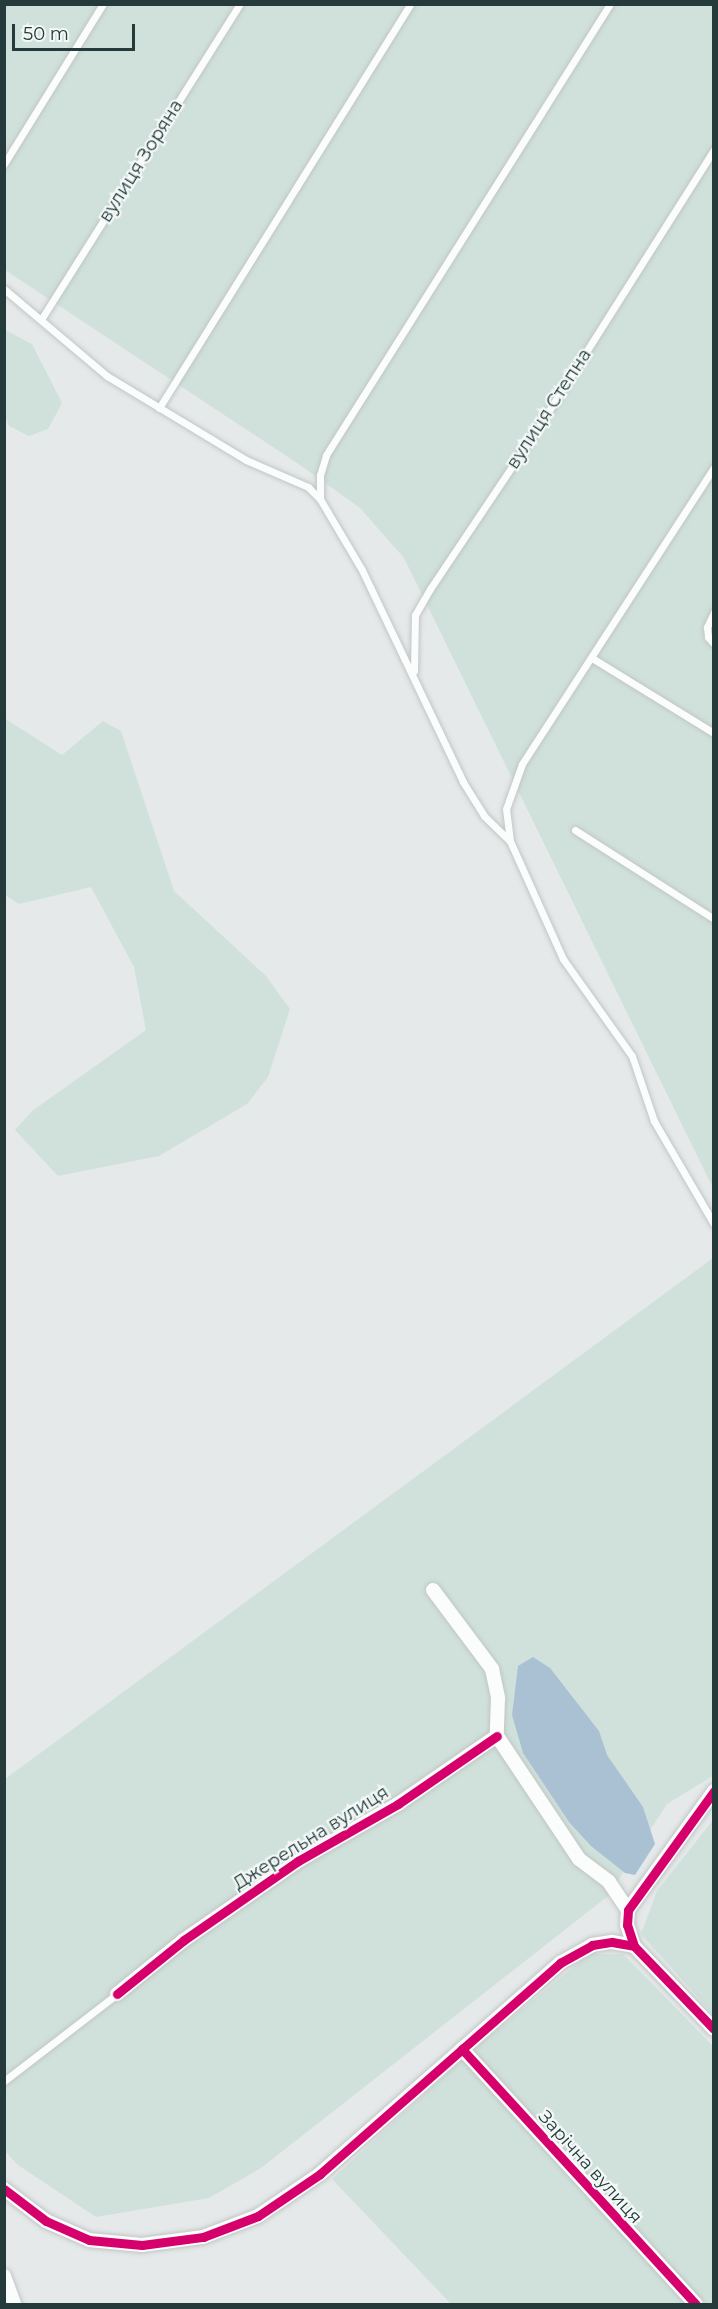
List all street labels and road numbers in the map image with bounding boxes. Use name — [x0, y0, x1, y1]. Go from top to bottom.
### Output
street label: вулиця Зоряна — [95, 96, 187, 226]
street label: вулиця Степна — [502, 345, 596, 473]
street label: Джерельна вулиця — [229, 1781, 393, 1895]
street label: Зарічна вулиця — [534, 2106, 646, 2228]

